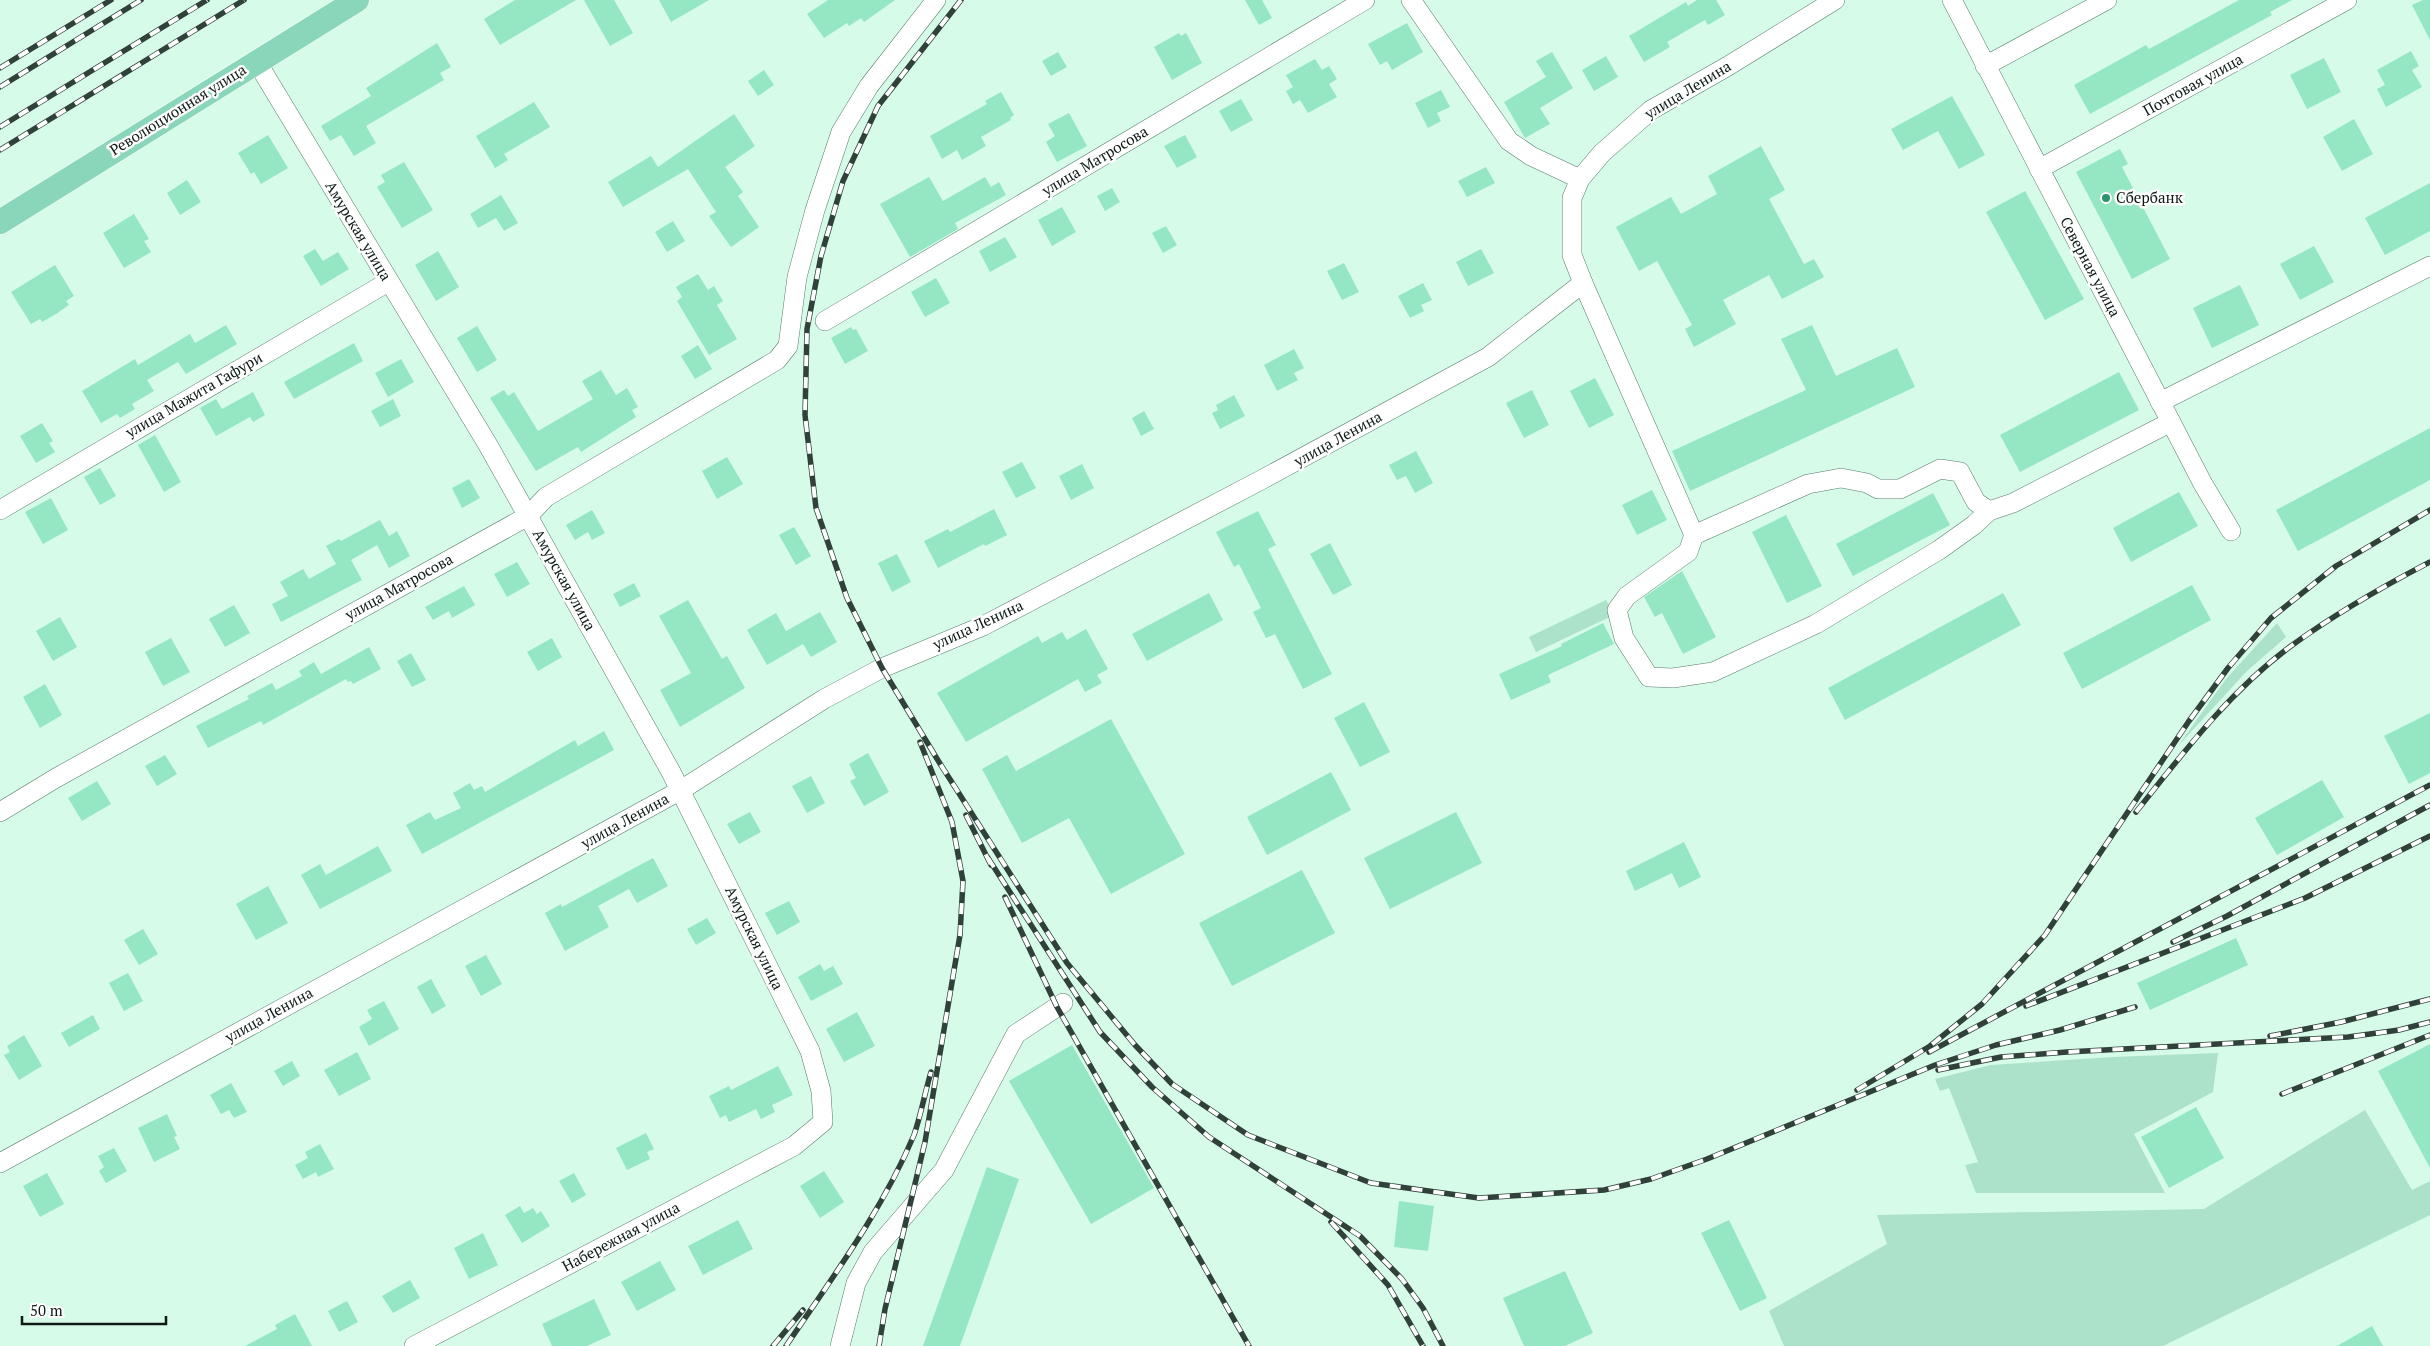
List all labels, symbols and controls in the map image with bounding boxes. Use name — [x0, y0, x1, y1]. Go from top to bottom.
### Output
street label: Почтовая улица — [2139, 48, 2246, 120]
street label: улица Ленина — [1640, 55, 1735, 123]
street label: Революционная улица — [105, 59, 250, 159]
street label: улица Матросова — [1037, 120, 1152, 200]
street label: Амурская улица — [321, 177, 397, 284]
place label: Сбербанк — [2116, 187, 2184, 207]
marker: Сбербанк — [2100, 192, 2112, 204]
street label: Северная улица — [2056, 213, 2126, 320]
street label: улица Мажита Гафури — [121, 347, 266, 442]
street label: улица Ленина — [1289, 406, 1385, 471]
street label: Амурская улица — [529, 525, 601, 634]
street label: улица Матросова — [340, 548, 456, 625]
street label: улица Ленина — [928, 594, 1026, 654]
street label: улица Ленина — [576, 788, 672, 853]
street label: Амурская улица — [721, 882, 789, 993]
street label: улица Ленина — [220, 982, 316, 1047]
street label: Набережная улица — [558, 1196, 683, 1276]
scale bar — [22, 1294, 166, 1326]
text: 50 m — [30, 1300, 63, 1320]

